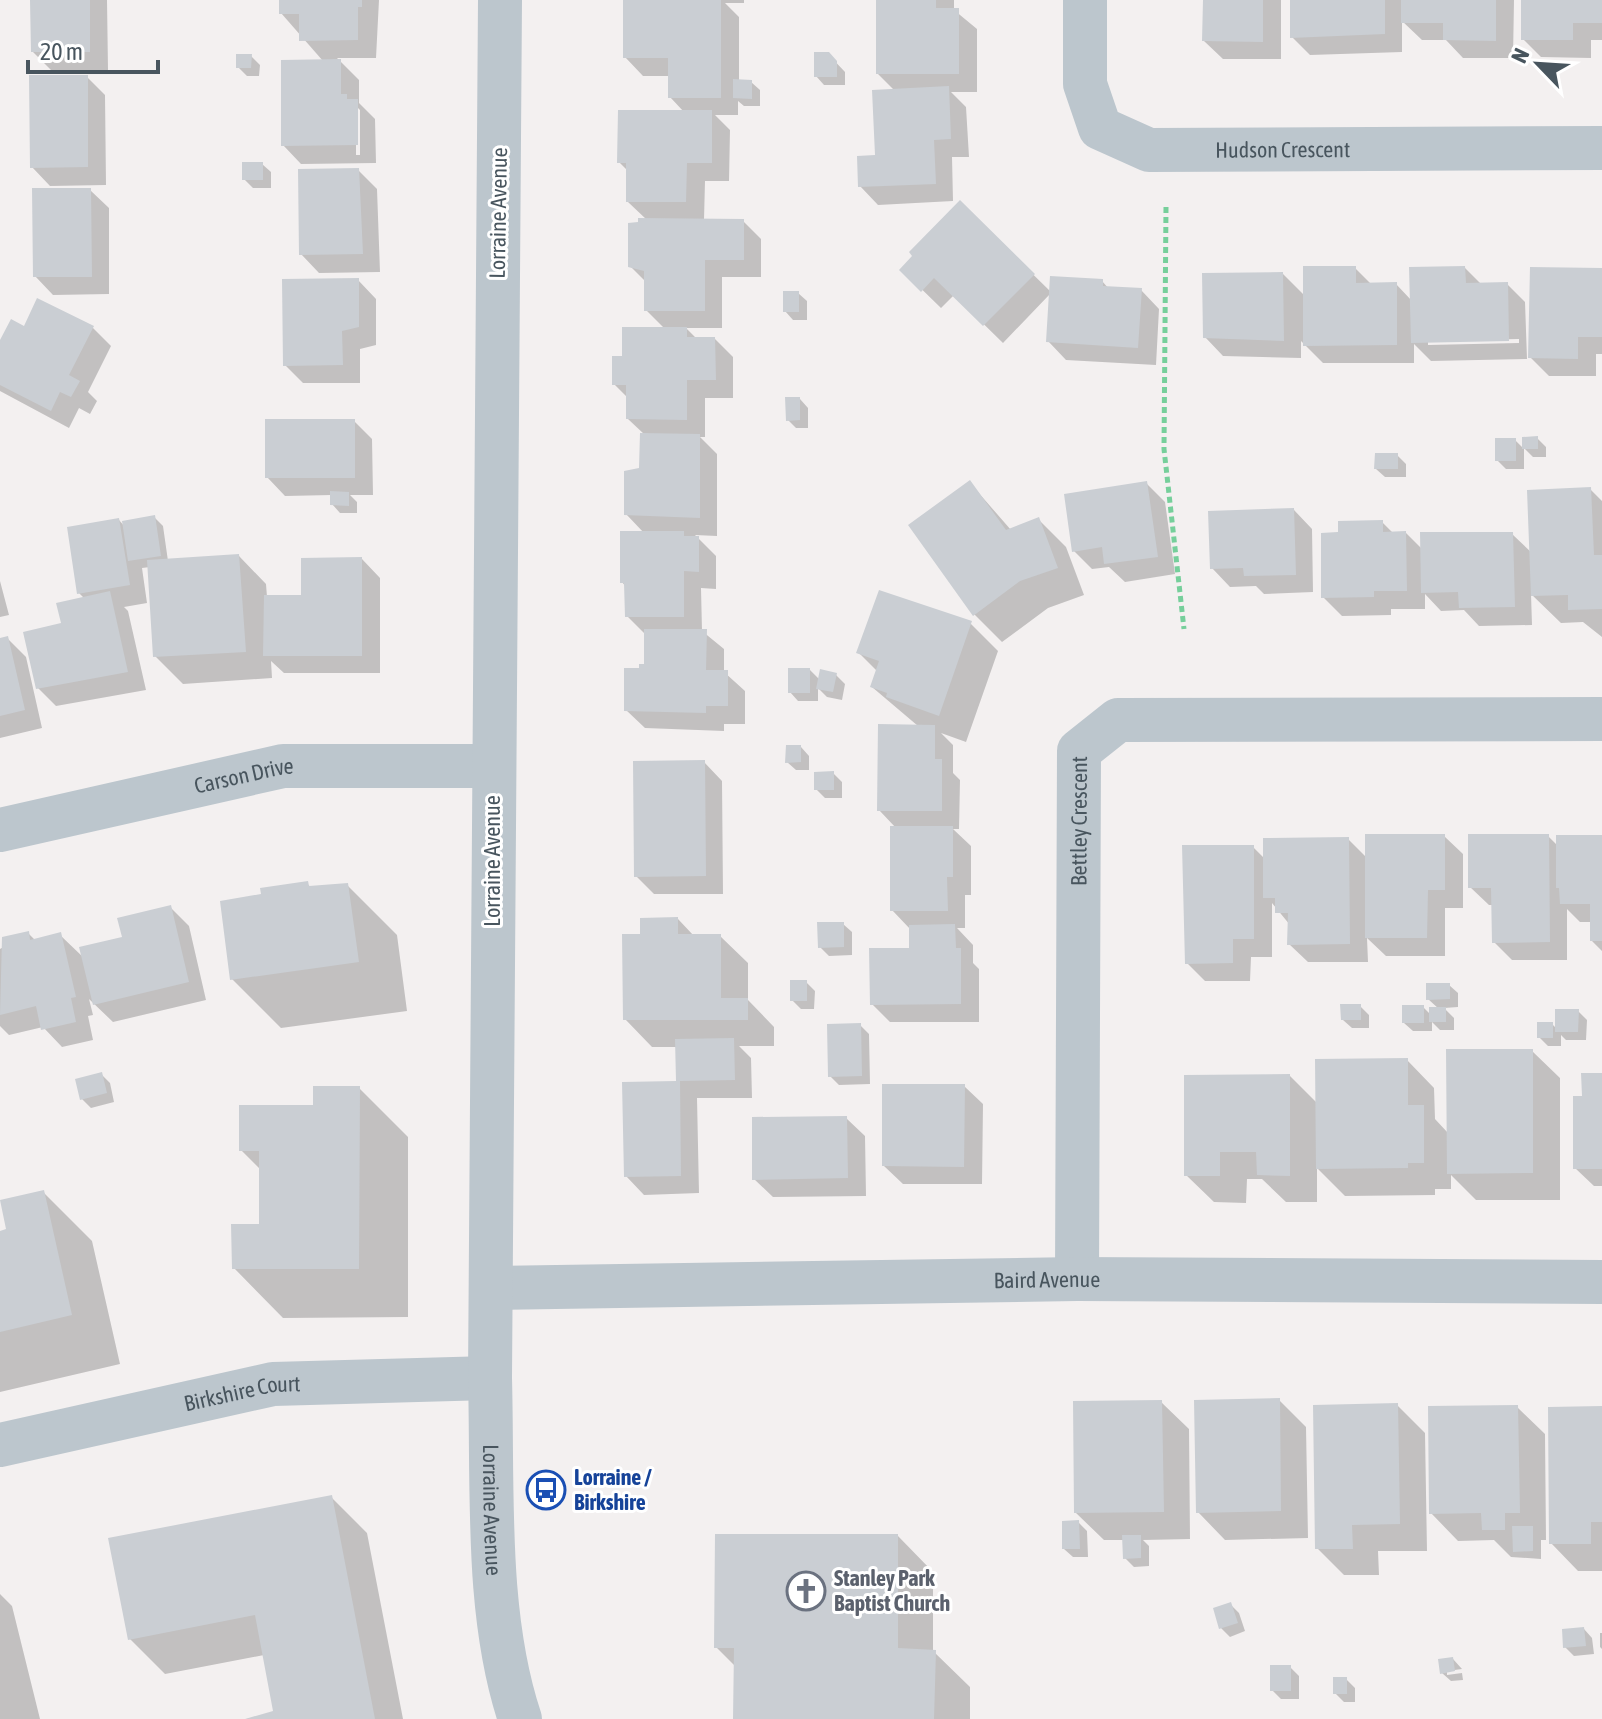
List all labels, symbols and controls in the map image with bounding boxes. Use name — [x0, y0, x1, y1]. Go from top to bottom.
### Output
scale bar — [28, 24, 158, 74]
north arrow — [1498, 24, 1578, 104]
text: 20 m — [40, 38, 83, 65]
text: N — [1505, 44, 1534, 67]
street label: Hudson Crescent — [1215, 136, 1350, 163]
street label: Lorraine Avenue — [484, 147, 512, 279]
street label: Carson Drive — [192, 753, 293, 799]
street label: Bettley Crescent — [1065, 756, 1092, 886]
street label: Lorraine Avenue — [479, 795, 505, 927]
street label: Baird Avenue — [993, 1266, 1100, 1293]
street label: Birkshire Court — [182, 1370, 301, 1416]
street label: Lorraine Avenue — [478, 1444, 507, 1576]
place label: Lorraine / Birkshire — [574, 1464, 652, 1515]
bus stop icon: Lorraine / Birkshire — [525, 1469, 567, 1511]
place label: Stanley Park Baptist Church — [834, 1565, 950, 1616]
church icon: Stanley Park Baptist Church — [785, 1570, 827, 1612]

